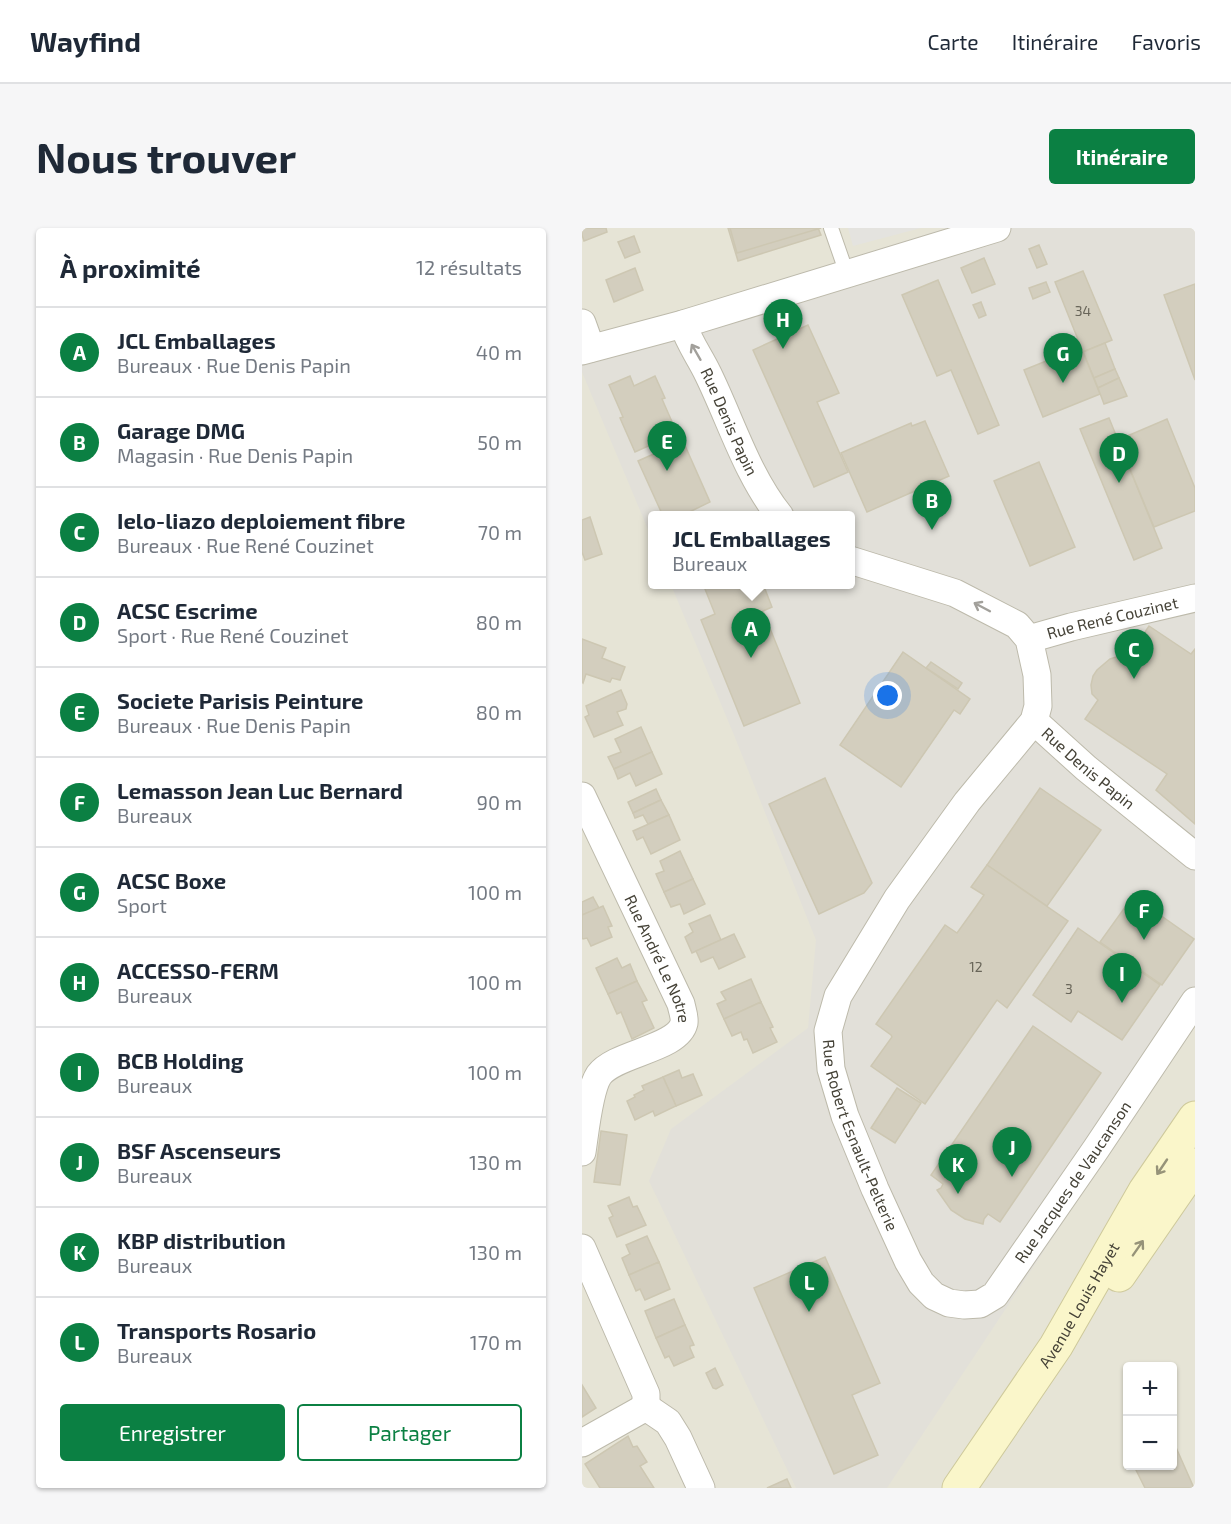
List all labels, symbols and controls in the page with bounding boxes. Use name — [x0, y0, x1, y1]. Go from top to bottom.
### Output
text: Wayfind — [30, 24, 141, 58]
text: Carte — [927, 29, 979, 54]
text: Itinéraire — [1012, 29, 1098, 54]
text: Favoris — [1131, 29, 1201, 54]
button: Itinéraire — [1049, 129, 1195, 184]
text: Nous trouver — [36, 131, 296, 181]
text: À proximité — [60, 252, 201, 283]
text: 12 résultats — [416, 255, 522, 279]
pin: H — [764, 300, 802, 349]
house number: 34 — [1075, 302, 1091, 319]
text: JCL Emballages — [117, 327, 276, 353]
pin: G — [1044, 334, 1082, 383]
text: A — [73, 340, 86, 364]
text: 40 m — [476, 340, 522, 364]
one-way arrow — [689, 344, 701, 361]
text: Bureaux · Rue Denis Papin — [117, 353, 351, 377]
street label: Rue Denis Papin — [697, 364, 762, 478]
text: Garage DMG — [117, 417, 245, 443]
pin: E — [648, 422, 686, 471]
text: B — [73, 430, 86, 454]
text: 50 m — [477, 430, 522, 454]
pin: D — [1100, 434, 1138, 483]
text: Magasin · Rue Denis Papin — [117, 443, 353, 467]
pin: B — [912, 480, 952, 530]
text: Ielo-liazo deploiement fibre — [117, 507, 405, 533]
popup — [648, 511, 855, 589]
text: C — [74, 520, 85, 544]
text: 70 m — [478, 520, 522, 544]
text: JCL Emballages — [672, 525, 831, 551]
text: Bureaux · Rue René Couzinet — [117, 533, 374, 557]
text: Bureaux — [672, 551, 747, 575]
street label: Rue René Couzinet — [1044, 592, 1180, 643]
text: ACSC Escrime — [117, 597, 258, 623]
one-way arrow — [973, 601, 991, 612]
pin: A — [732, 608, 770, 658]
text: D — [73, 610, 86, 634]
text: 80 m — [476, 610, 522, 634]
text: Sport · Rue René Couzinet — [117, 623, 349, 647]
pin: C — [1114, 630, 1154, 679]
your location — [873, 681, 902, 710]
text: Societe Parisis Peinture — [117, 687, 363, 713]
text: E — [74, 700, 85, 724]
text: 80 m — [476, 700, 522, 724]
text: Bureaux · Rue Denis Papin — [117, 713, 351, 737]
street label: Rue Denis Papin — [1038, 723, 1139, 813]
text: Lemasson Jean Luc Bernard — [117, 777, 403, 803]
text: F — [74, 790, 85, 814]
text: 90 m — [477, 790, 522, 814]
text: Bureaux — [117, 803, 192, 827]
text: ACSC Boxe — [117, 867, 226, 893]
text: G — [73, 880, 86, 904]
text: 100 m — [468, 880, 522, 904]
pin: F — [1124, 890, 1164, 940]
street label: Rue André Le Notre — [621, 891, 694, 1024]
text: Sport — [117, 893, 167, 917]
pin: I — [1102, 954, 1142, 1003]
text: ACCESSO-FERM — [117, 957, 279, 983]
house number: 12 — [969, 958, 983, 975]
text: H — [73, 970, 86, 994]
text: 100 m — [468, 970, 522, 994]
house number: 3 — [1065, 980, 1073, 997]
text: Bureaux — [117, 983, 192, 1007]
street label: Rue Robert Esnault-Pelterie — [820, 1039, 903, 1233]
text: BCB Holding — [117, 1047, 243, 1073]
text: I — [77, 1060, 82, 1084]
text: 100 m — [468, 1060, 522, 1084]
text: Bureaux — [117, 1073, 192, 1097]
street label: Rue Jacques de Vaucanson — [1010, 1098, 1134, 1268]
pin: J — [992, 1128, 1032, 1177]
text: BSF Ascenseurs — [117, 1137, 281, 1163]
pin: K — [938, 1144, 977, 1194]
text: J — [76, 1150, 83, 1174]
text: 130 m — [469, 1150, 522, 1174]
one-way arrow — [1156, 1158, 1168, 1174]
text: Bureaux — [117, 1163, 192, 1187]
text: KBP distribution — [117, 1227, 286, 1253]
street label: Avenue Louis Hayet — [1034, 1239, 1123, 1371]
text: K — [73, 1240, 86, 1264]
text: 130 m — [469, 1240, 522, 1264]
one-way arrow — [1132, 1240, 1144, 1256]
text: Bureaux — [117, 1253, 192, 1277]
pin: L — [790, 1262, 828, 1312]
text: Transports Rosario — [117, 1317, 316, 1343]
text: L — [74, 1330, 85, 1354]
text: 170 m — [470, 1330, 522, 1354]
text: Bureaux — [117, 1343, 192, 1367]
map controls — [1123, 1362, 1177, 1470]
button: + — [1123, 1362, 1177, 1416]
button: Enregistrer — [60, 1404, 285, 1461]
button: Partager — [297, 1404, 522, 1461]
button: − — [1123, 1416, 1177, 1470]

